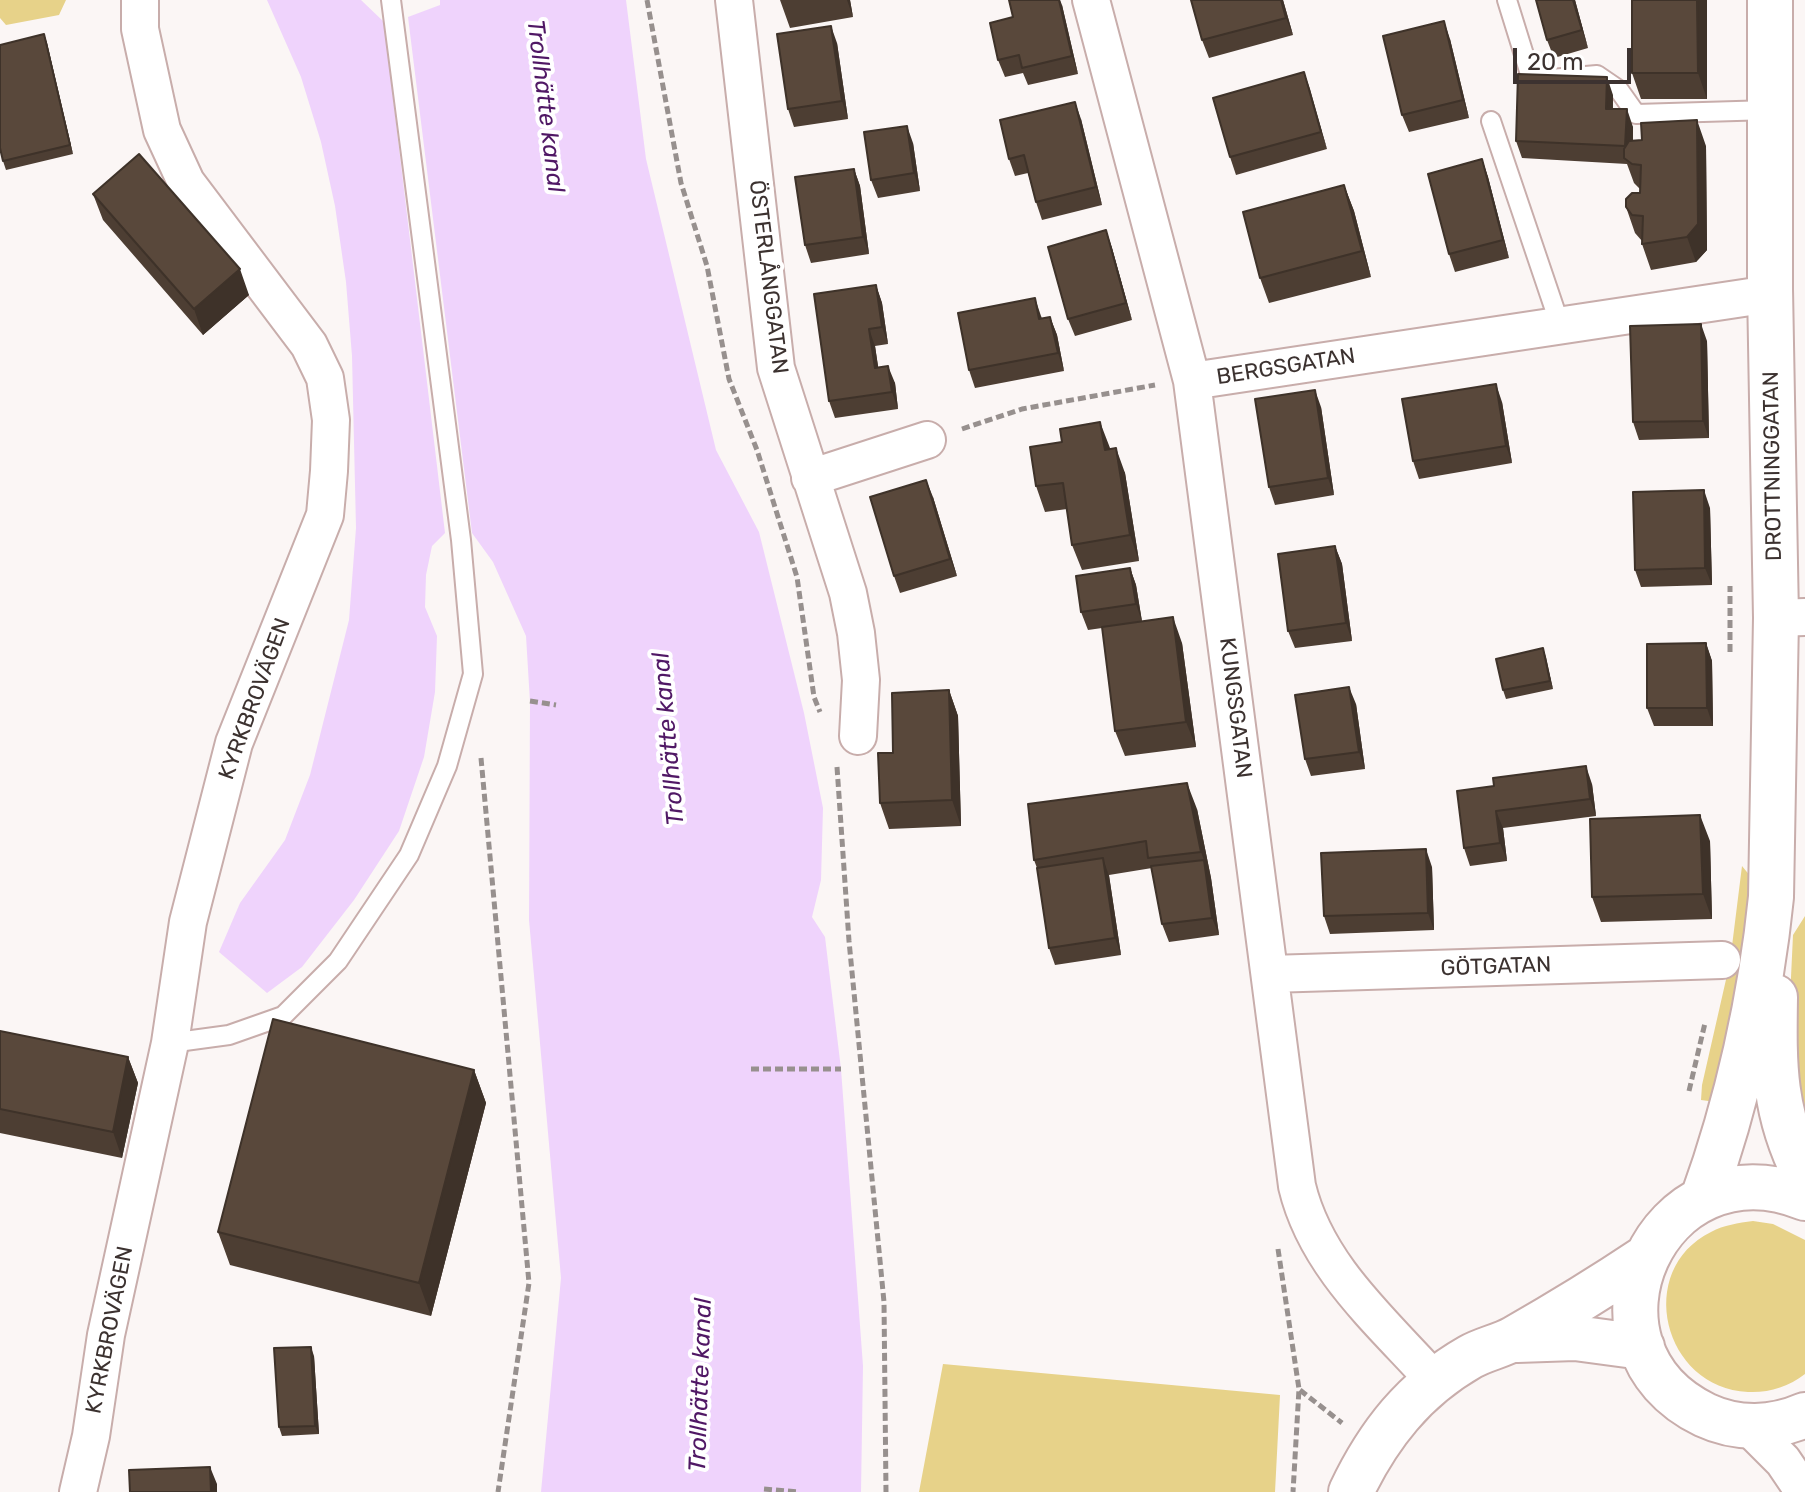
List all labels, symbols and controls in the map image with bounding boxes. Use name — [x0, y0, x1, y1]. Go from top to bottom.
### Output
water label: Trollhätte kanal — [520, 18, 570, 194]
scale bar — [1517, 32, 1635, 82]
text: 20 m — [1527, 48, 1584, 76]
street label: ÖSTERLÅNGGATAN — [743, 179, 793, 375]
street label: BERGSGATAN — [1215, 343, 1357, 391]
street label: DROTTNINGGATAN — [1758, 371, 1788, 561]
street label: KYRKBROVÄGEN — [214, 615, 296, 783]
street label: KUNGSGATAN — [1213, 636, 1257, 780]
water label: Trollhätte kanal — [647, 651, 691, 827]
street label: GÖTGATAN — [1440, 952, 1552, 982]
street label: KYRKBROVÄGEN — [81, 1244, 139, 1416]
water label: Trollhätte kanal — [684, 1297, 718, 1473]

